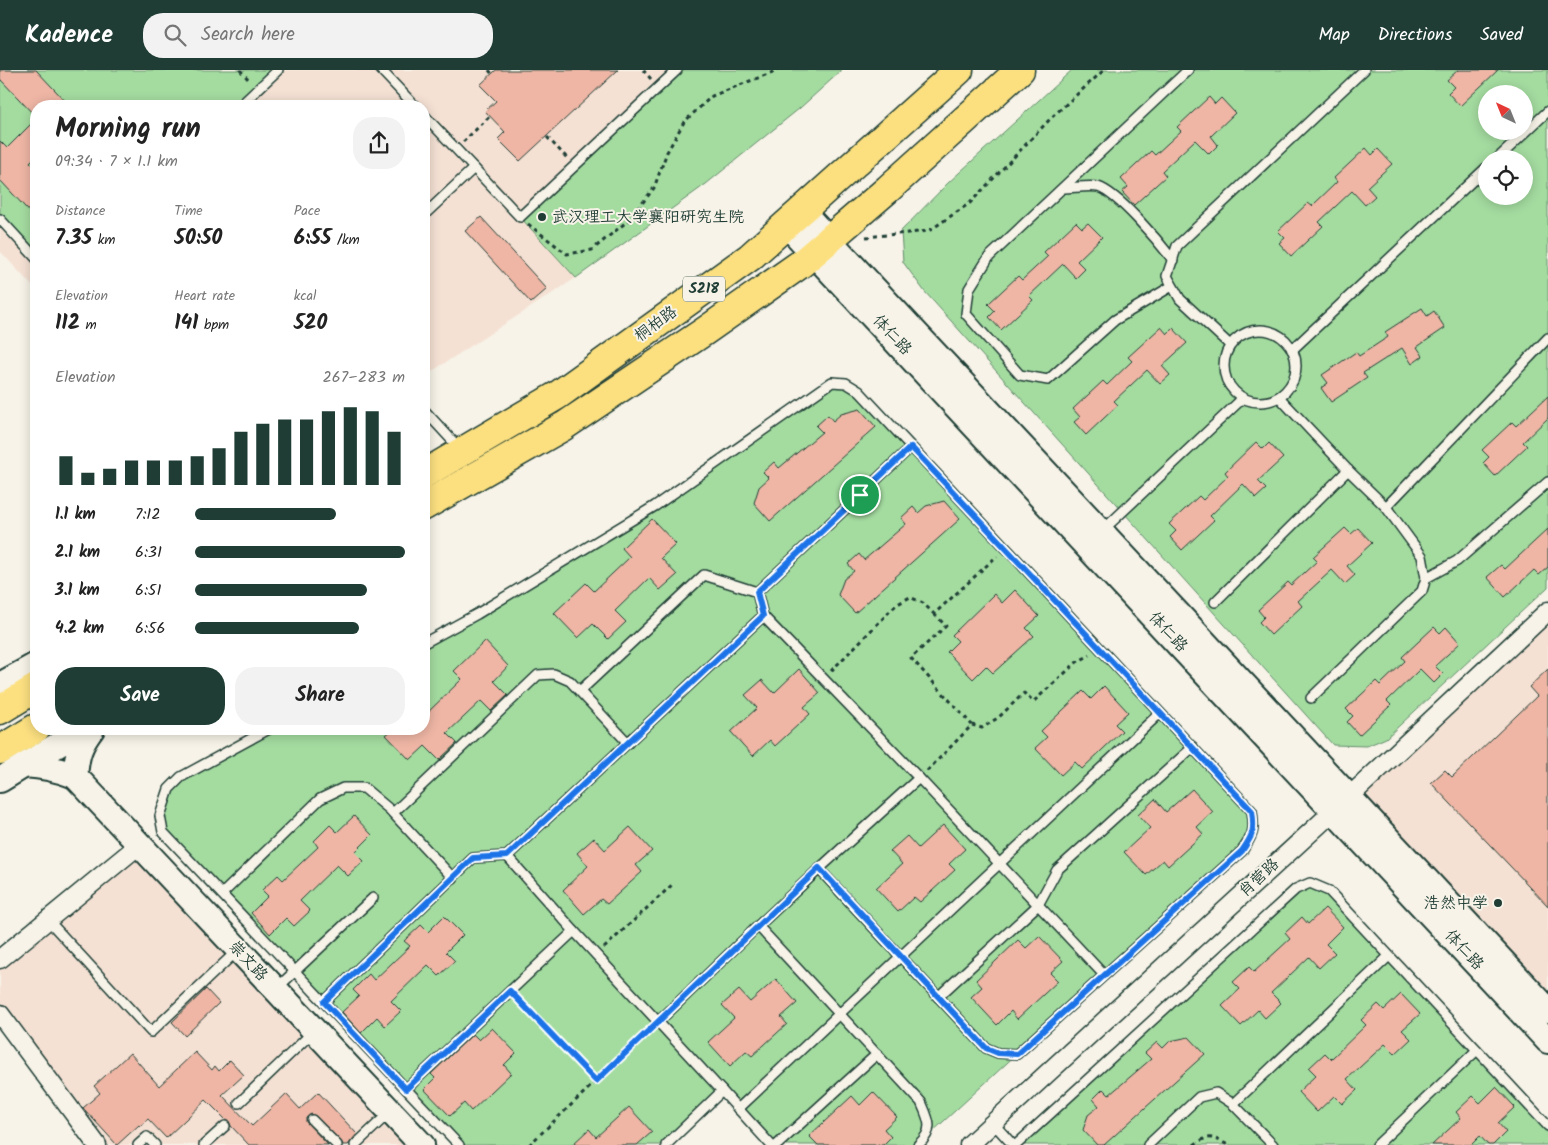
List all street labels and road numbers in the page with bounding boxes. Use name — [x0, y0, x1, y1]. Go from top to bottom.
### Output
road number: S218 — [683, 276, 725, 302]
street label: 桐柏路 — [629, 300, 683, 348]
street label: 体仁路 — [866, 309, 918, 361]
street label: 体仁路 — [1142, 606, 1194, 658]
street label: 肖营路 — [1233, 852, 1285, 904]
street label: 体仁路 — [1438, 924, 1490, 976]
street label: 崇文路 — [222, 935, 274, 987]

